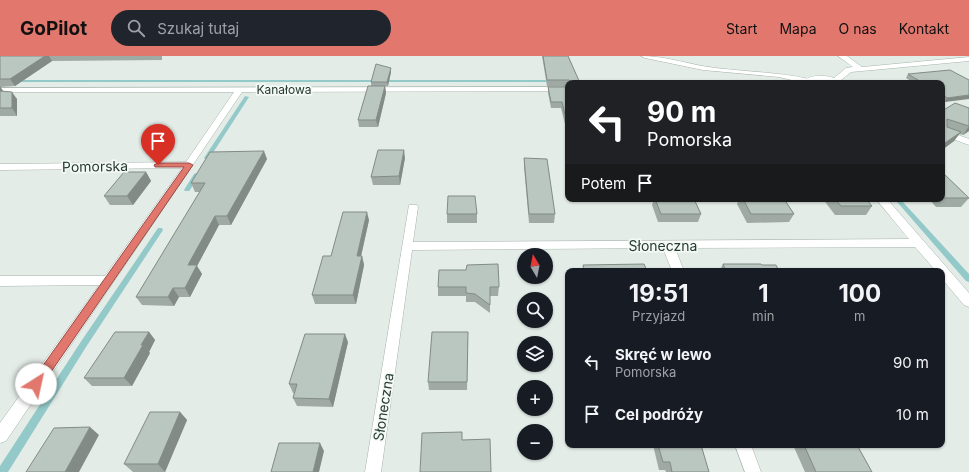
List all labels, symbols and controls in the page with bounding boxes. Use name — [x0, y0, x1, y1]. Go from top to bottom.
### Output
search box — [111, 10, 391, 46]
text: GoPilot — [20, 17, 87, 40]
icon: search — [125, 17, 147, 39]
text: Szukaj tutaj — [157, 19, 239, 38]
text: Start — [726, 20, 757, 37]
text: Mapa — [779, 20, 817, 37]
text: O nas — [839, 20, 877, 37]
text: Kontakt — [899, 20, 949, 37]
street label: Kanałowa — [256, 82, 312, 97]
text: 90 m — [647, 95, 716, 129]
icon: left — [581, 96, 633, 148]
pin — [141, 124, 175, 165]
text: Pomorska — [647, 129, 732, 150]
icon: arrive — [147, 130, 169, 152]
street label: Pomorska — [62, 157, 128, 175]
icon: arrive — [634, 172, 656, 194]
text: Potem — [581, 174, 626, 193]
street label: Słoneczna — [629, 237, 697, 254]
north arrow — [517, 248, 553, 284]
map controls — [517, 248, 553, 460]
text: 19:51 — [629, 279, 688, 308]
text: 1 — [758, 279, 769, 308]
text: 100 — [838, 279, 881, 308]
button: search — [517, 292, 553, 328]
text: Przyjazd — [632, 308, 685, 324]
text: min — [752, 308, 775, 324]
text: m — [854, 308, 865, 324]
button: layers — [517, 336, 553, 372]
text: Skręć w lewo — [615, 345, 711, 364]
icon: left — [581, 351, 603, 373]
text: 90 m — [893, 353, 929, 372]
position arrow — [15, 363, 57, 405]
text: Pomorska — [615, 364, 676, 380]
street label: Słoneczna — [369, 372, 397, 442]
button: + — [517, 380, 553, 416]
icon: arrive — [581, 403, 603, 425]
text: Cel podróży — [615, 405, 703, 424]
text: 10 m — [896, 405, 929, 424]
button: − — [517, 424, 553, 460]

